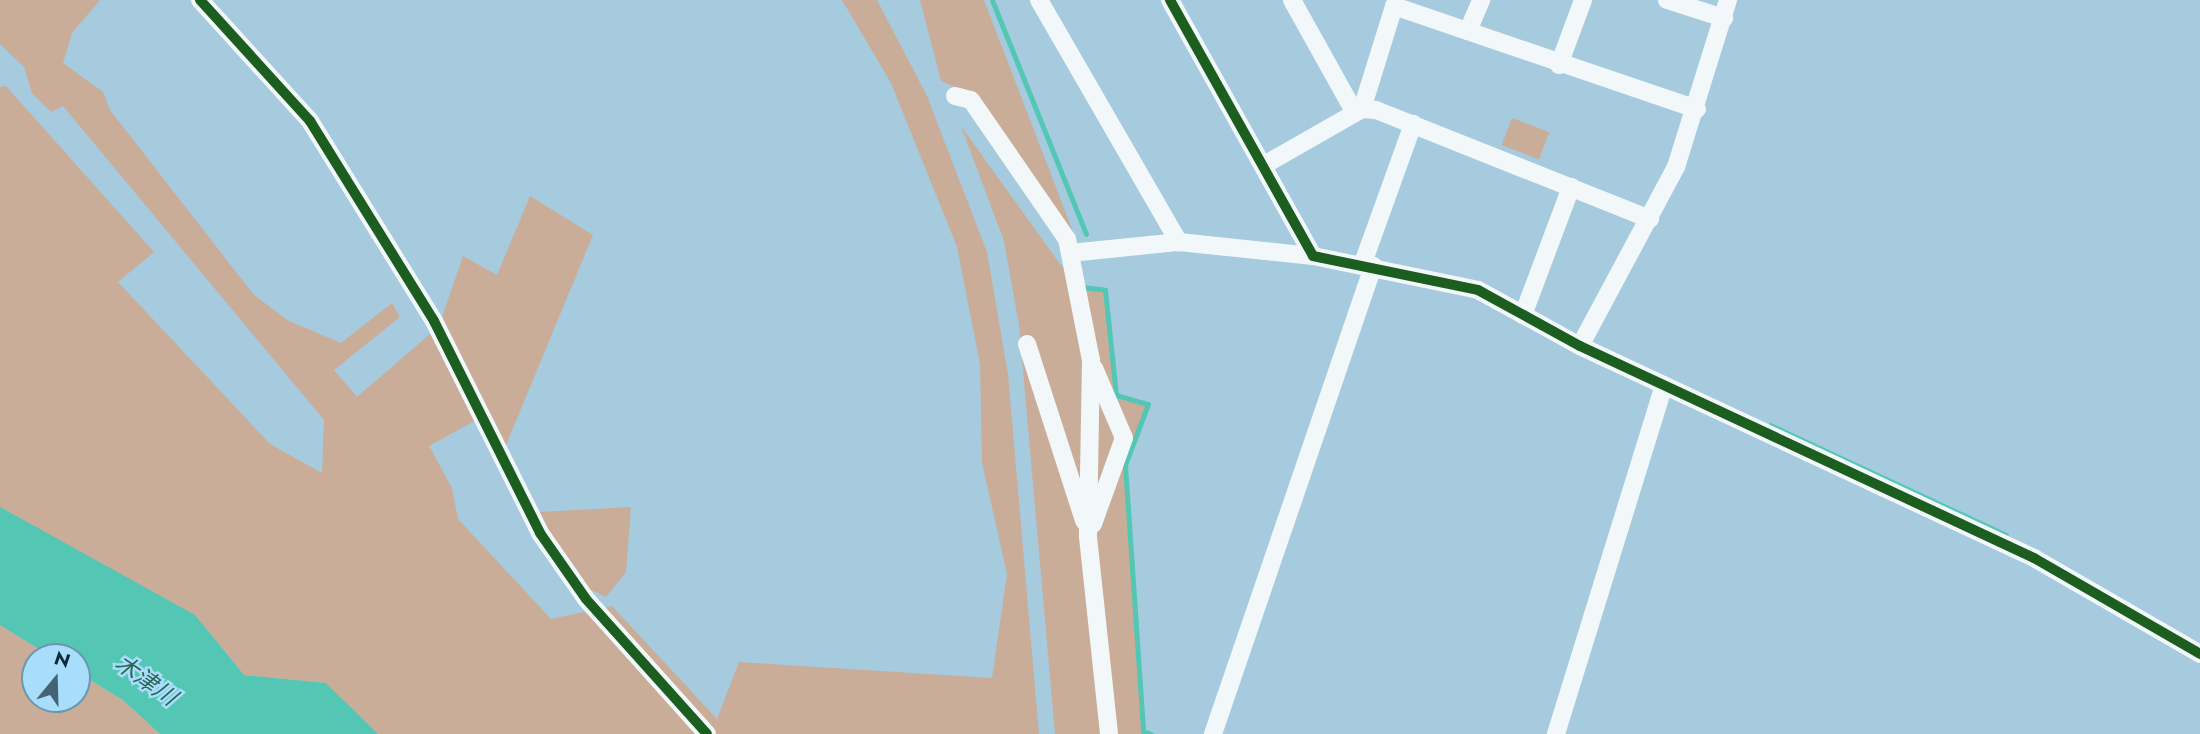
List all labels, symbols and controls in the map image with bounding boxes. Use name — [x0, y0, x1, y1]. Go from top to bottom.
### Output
north arrow — [21, 643, 91, 713]
text: N — [51, 644, 74, 675]
water label: 木津川 — [110, 649, 182, 711]

